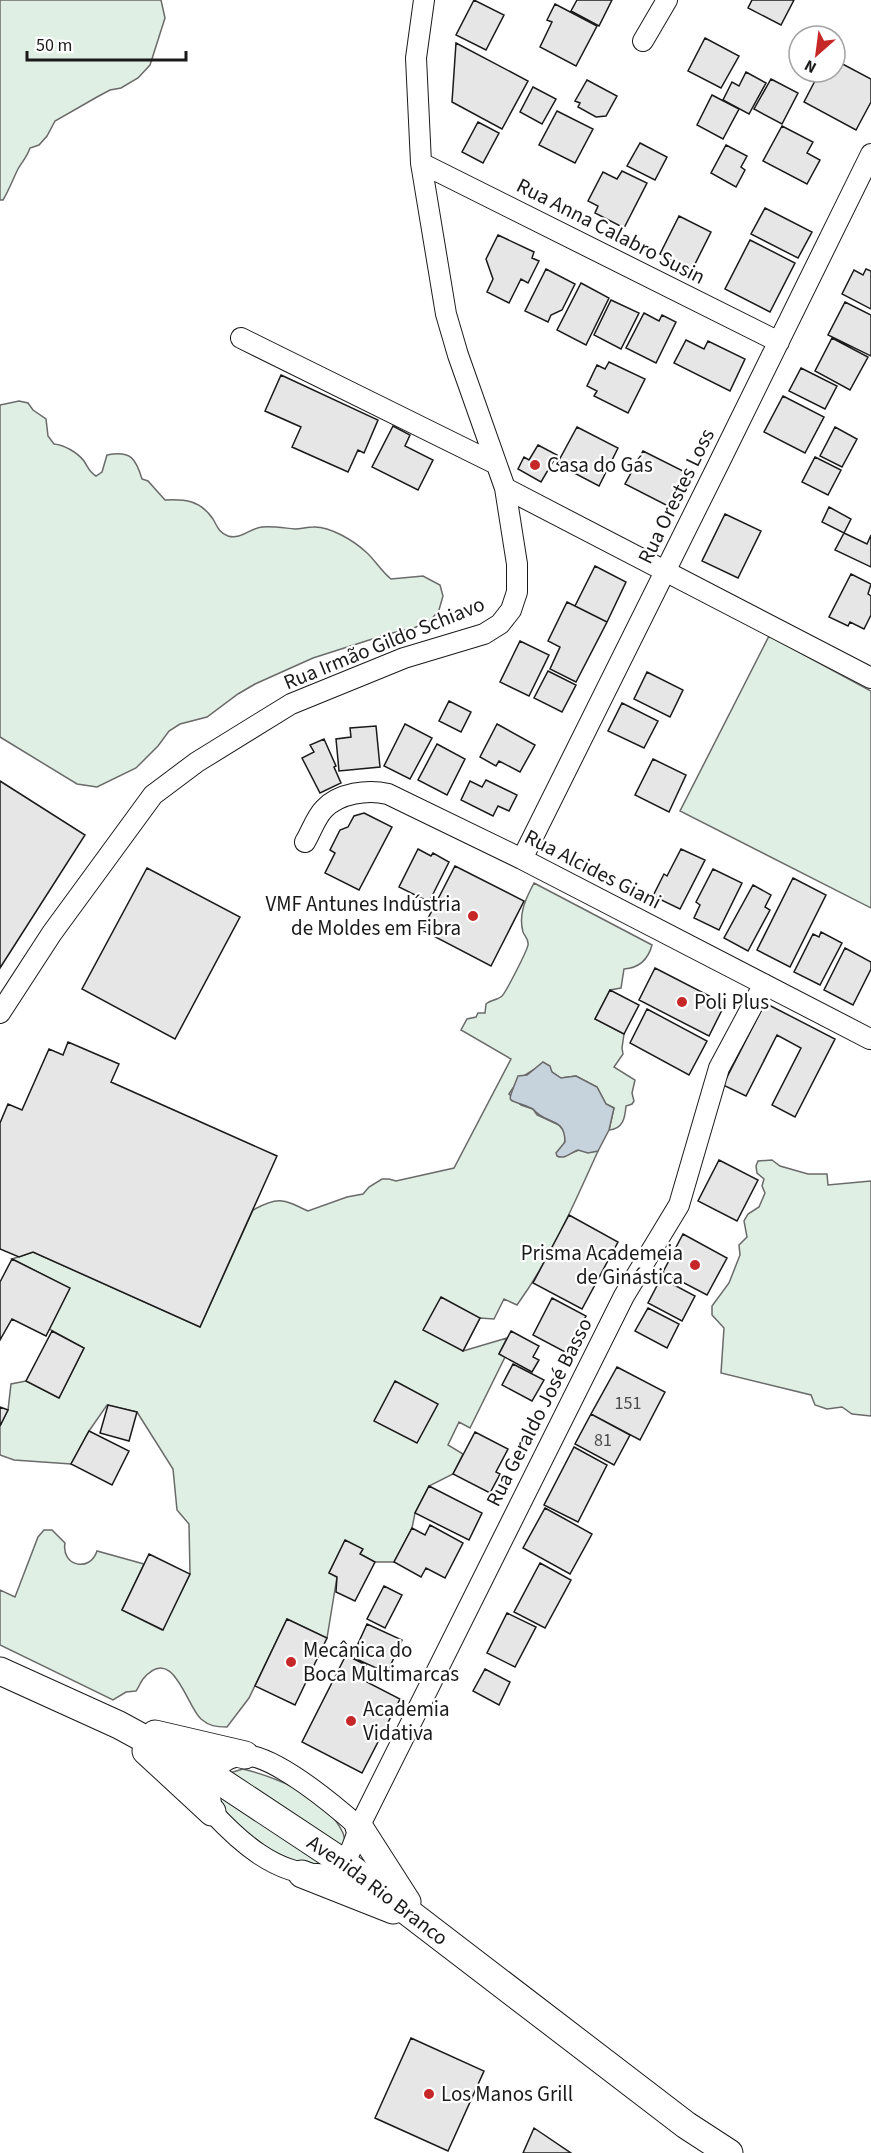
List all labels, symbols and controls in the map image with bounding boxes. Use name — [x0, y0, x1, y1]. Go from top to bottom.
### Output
scale bar — [27, 24, 186, 62]
north arrow — [787, 24, 847, 84]
text: 50 m — [36, 33, 72, 58]
text: N — [801, 54, 820, 79]
street label: Rua Anna Calabro Susin — [511, 170, 711, 292]
street label: Rua Orestes Loss — [630, 423, 722, 569]
place label: Casa do Gás — [547, 450, 653, 480]
marker: Casa do Gás — [528, 458, 542, 472]
street label: Rua Irmão Gildo Schiavo — [279, 589, 489, 697]
street label: Rua Alcides Giani — [519, 822, 667, 916]
place label: VMF Antunes Indústria de Moldes em Fibra — [265, 889, 461, 943]
marker: VMF Antunes Indústria de Moldes em Fibra — [466, 909, 480, 923]
place label: Poli Plus — [694, 987, 769, 1017]
marker: Poli Plus — [675, 995, 689, 1009]
place label: Prisma Academeia de Ginástica — [521, 1238, 683, 1292]
marker: Prisma Academeia de Ginástica — [688, 1258, 702, 1272]
street label: Rua Geraldo José Basso — [478, 1312, 600, 1512]
house number: 151 — [615, 1391, 641, 1416]
house number: 81 — [594, 1428, 612, 1453]
place label: Mecânica do Boca Multimarcas — [303, 1635, 459, 1689]
marker: Mecânica do Boca Multimarcas — [284, 1655, 298, 1669]
place label: Academia Vidativa — [363, 1694, 450, 1748]
marker: Academia Vidativa — [344, 1714, 358, 1728]
street label: Avenida Rio Branco — [301, 1828, 454, 1953]
place label: Los Manos Grill — [441, 2079, 573, 2109]
marker: Los Manos Grill — [422, 2087, 436, 2101]

